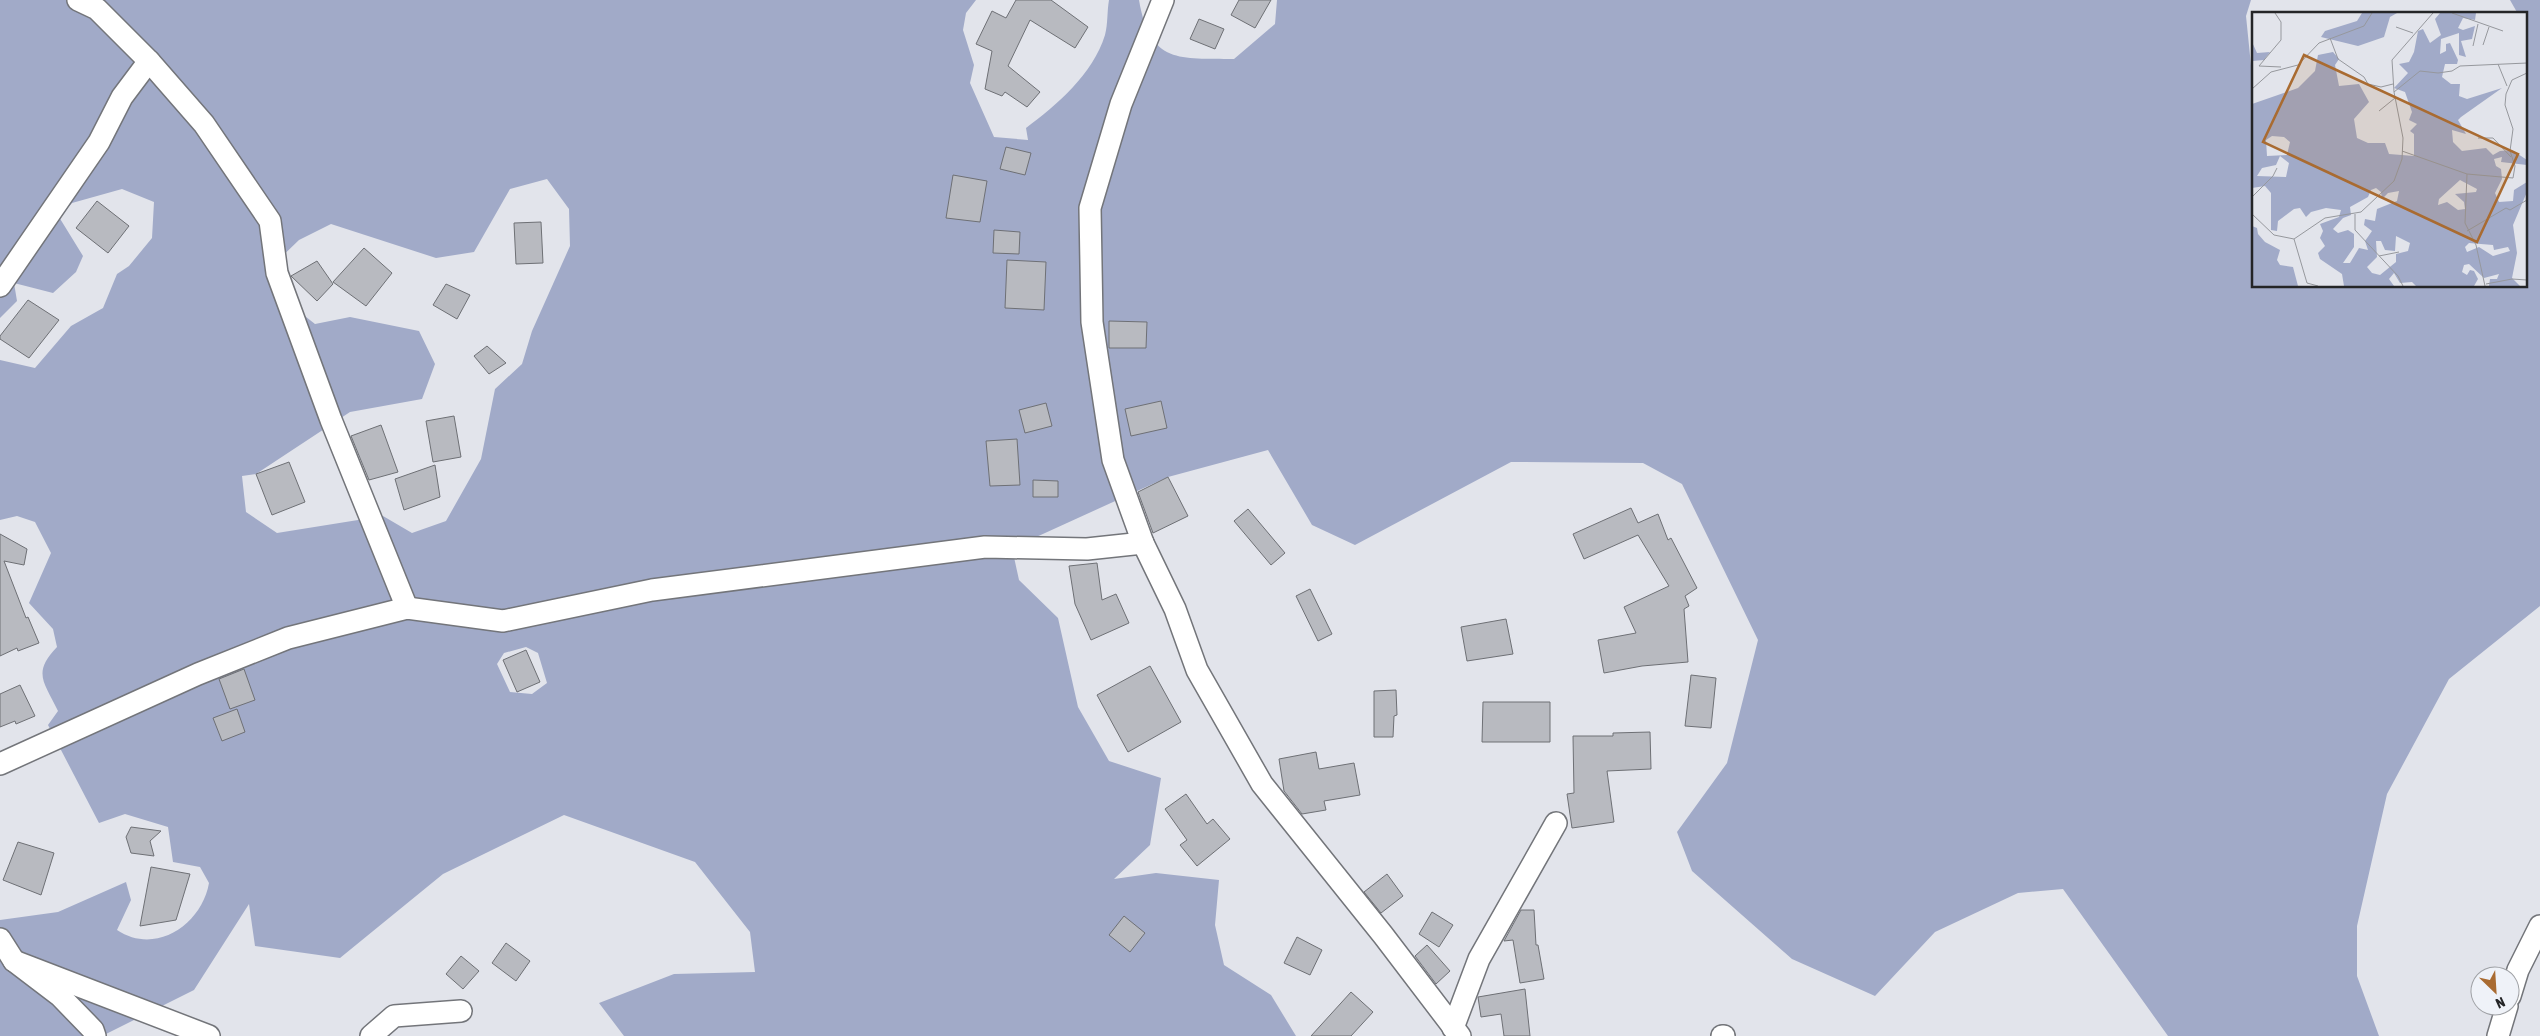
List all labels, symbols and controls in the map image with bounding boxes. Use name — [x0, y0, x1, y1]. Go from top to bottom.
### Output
inset map — [2252, 12, 2528, 288]
north arrow — [2470, 966, 2520, 1016]
text: N — [2493, 994, 2508, 1012]

